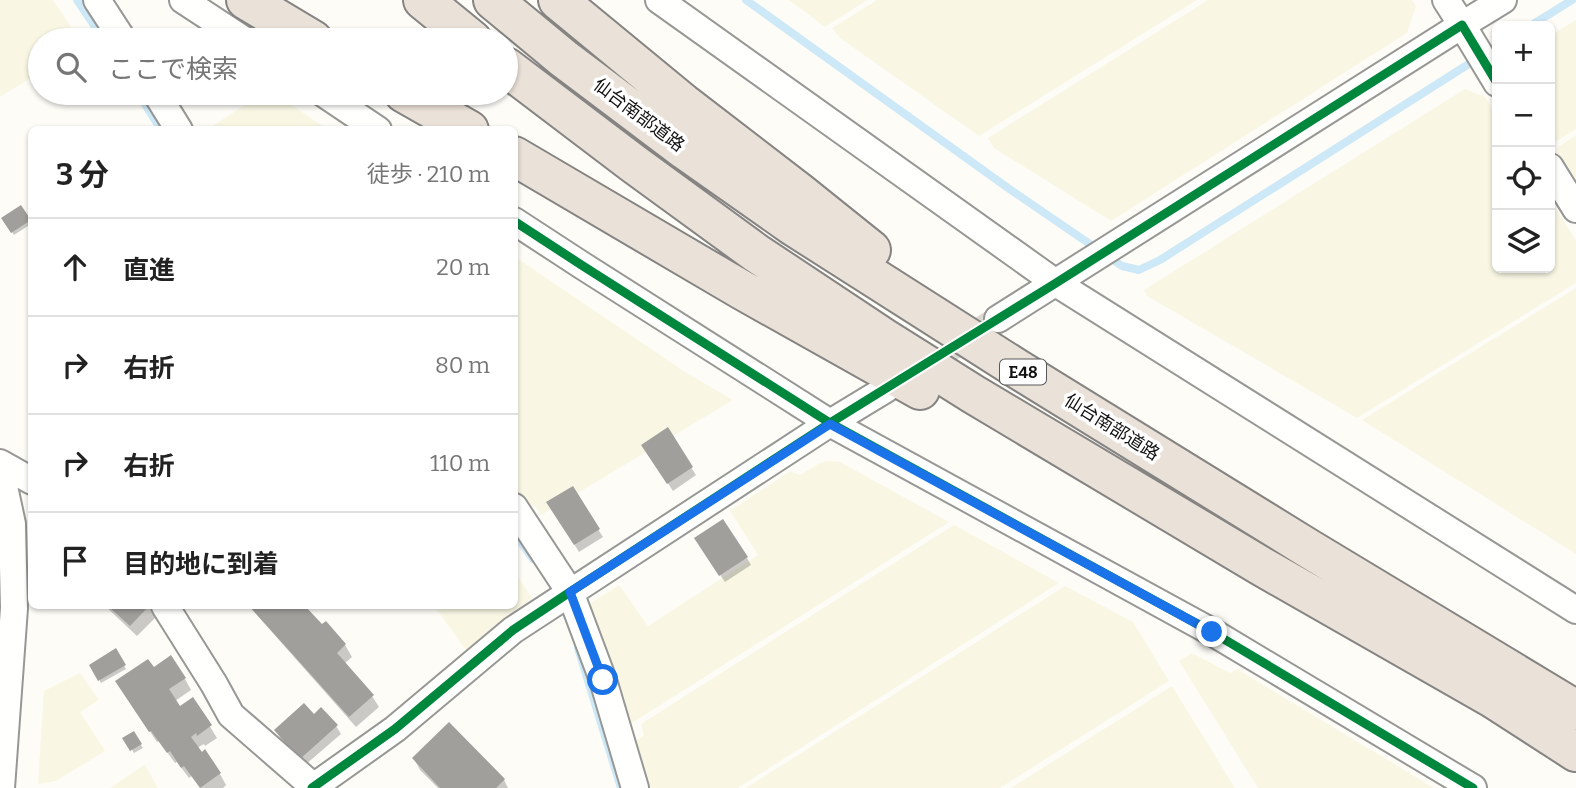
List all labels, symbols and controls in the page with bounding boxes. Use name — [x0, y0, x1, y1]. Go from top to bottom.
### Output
map controls — [1492, 21, 1555, 273]
button: + — [1492, 21, 1555, 84]
search box — [28, 28, 518, 105]
icon: search — [52, 48, 90, 86]
text: ここで検索 — [108, 54, 238, 85]
street label: 仙台南部道路 — [589, 74, 689, 156]
button: − — [1492, 84, 1555, 147]
button: locate — [1492, 147, 1555, 210]
text: 3 分 — [56, 157, 109, 193]
text: 徒歩 · 210 m — [367, 160, 490, 188]
button: layers — [1492, 210, 1555, 273]
icon: ahead — [56, 248, 94, 286]
text: 20 m — [436, 253, 490, 281]
text: 直進 — [123, 255, 175, 286]
icon: right — [56, 346, 94, 384]
text: 80 m — [435, 351, 490, 379]
text: 右折 — [123, 353, 175, 384]
road number: E48 — [1000, 360, 1046, 384]
street label: 仙台南部道路 — [1060, 389, 1164, 465]
icon: right — [56, 444, 94, 482]
text: 110 m — [430, 449, 490, 477]
text: 右折 — [123, 451, 175, 482]
icon: arrive — [56, 542, 94, 580]
text: 目的地に到着 — [123, 549, 279, 580]
route end — [1196, 616, 1227, 647]
route start — [587, 664, 618, 695]

